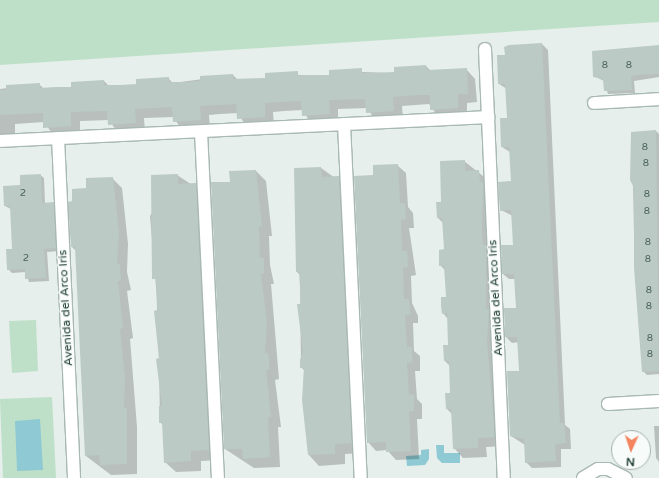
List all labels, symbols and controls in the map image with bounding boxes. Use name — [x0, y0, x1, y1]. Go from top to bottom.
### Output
house number: 8 — [602, 60, 608, 72]
house number: 8 — [626, 60, 632, 72]
house number: 8 — [642, 142, 648, 154]
house number: 8 — [643, 158, 649, 170]
house number: 2 — [20, 188, 26, 200]
house number: 8 — [644, 189, 650, 201]
house number: 8 — [644, 206, 650, 218]
house number: 8 — [645, 237, 651, 249]
street label: Avenida del Arco Iris — [486, 239, 506, 357]
street label: Avenida del Arco Iris — [56, 249, 76, 367]
house number: 2 — [23, 253, 29, 265]
house number: 8 — [645, 254, 651, 266]
house number: 8 — [646, 285, 652, 297]
house number: 8 — [646, 301, 652, 313]
house number: 8 — [647, 333, 653, 345]
house number: 8 — [647, 349, 653, 361]
north arrow — [611, 430, 651, 470]
text: N — [626, 455, 635, 468]

